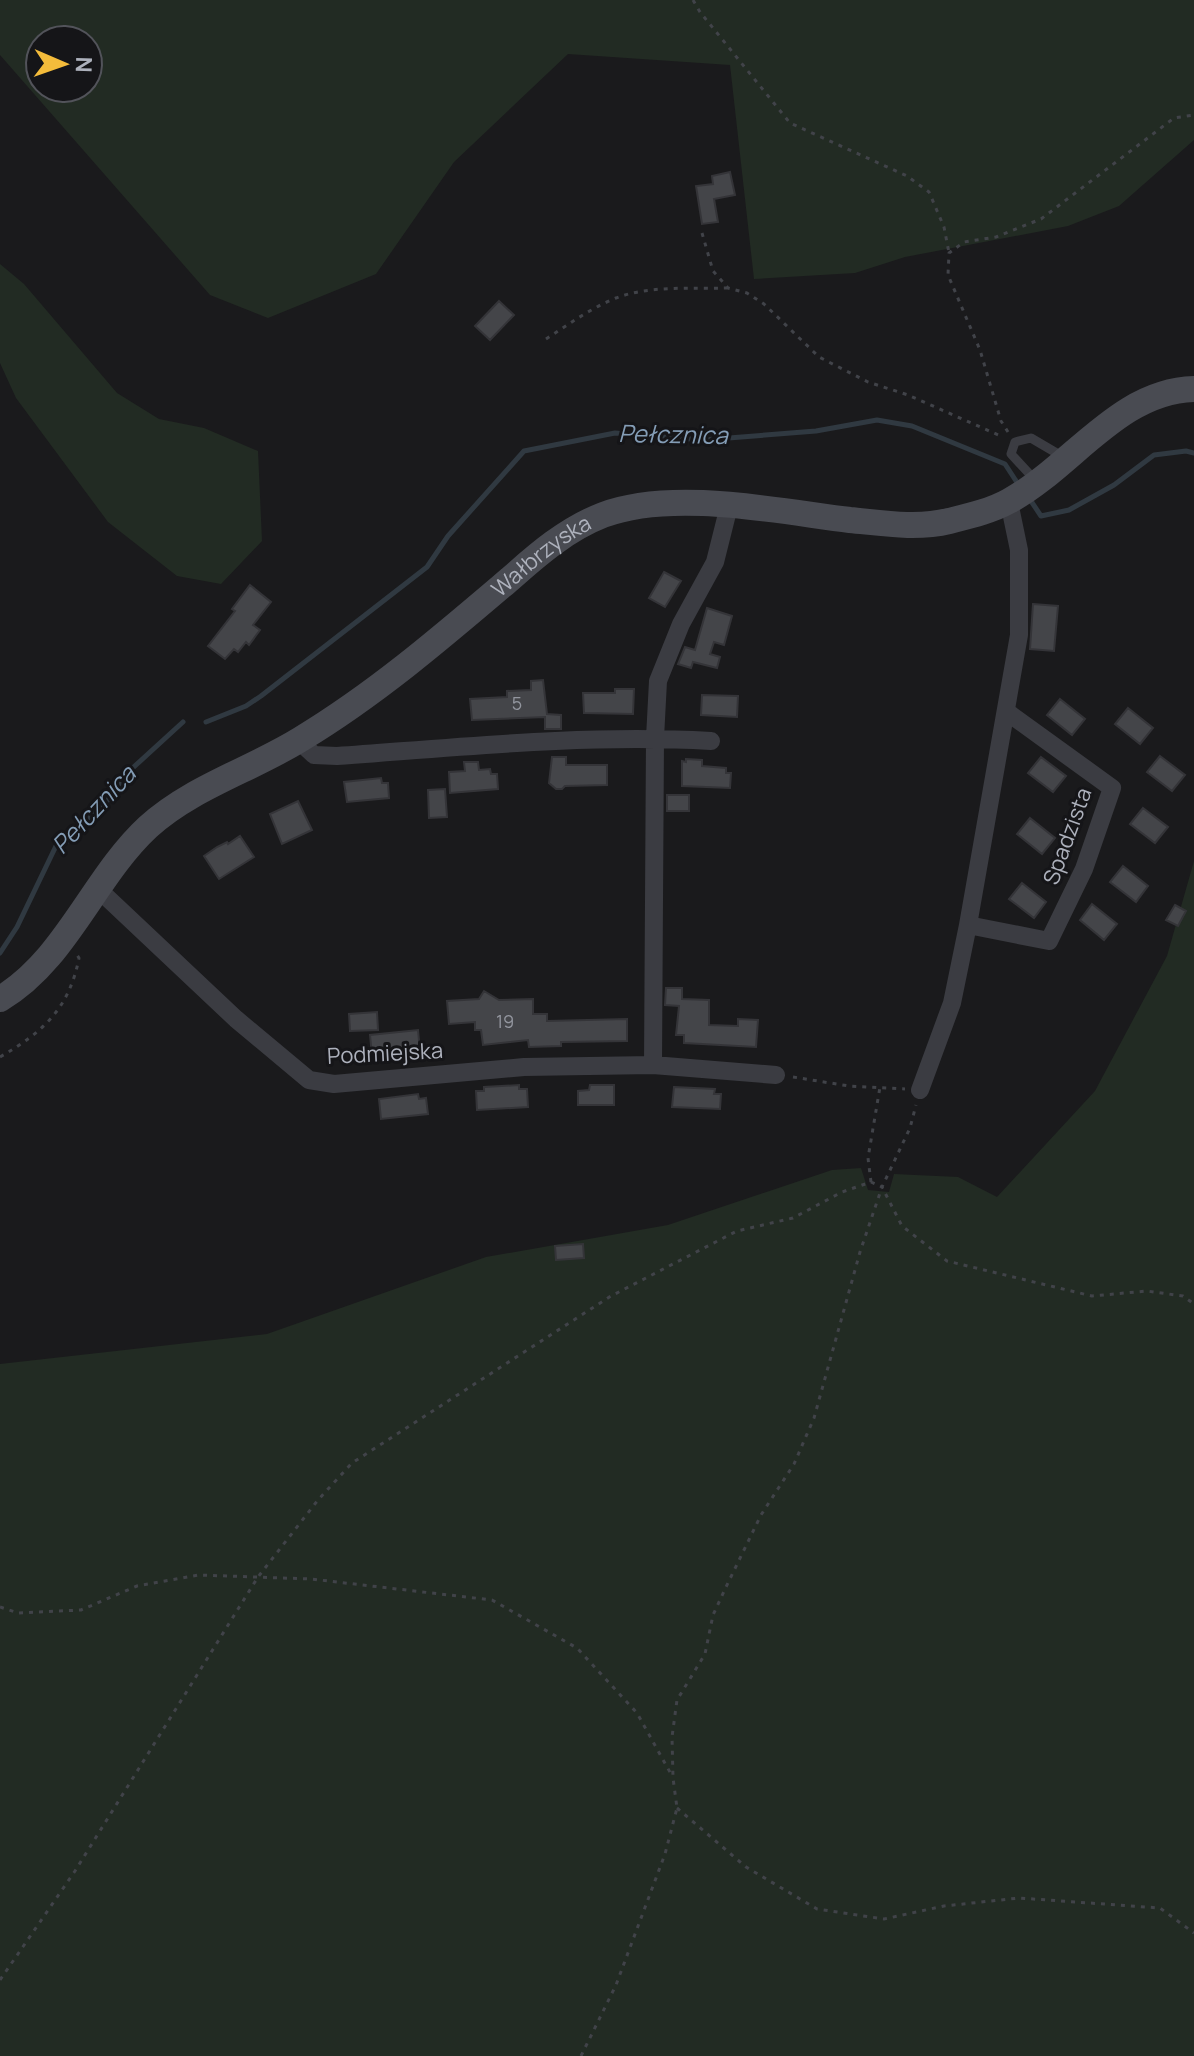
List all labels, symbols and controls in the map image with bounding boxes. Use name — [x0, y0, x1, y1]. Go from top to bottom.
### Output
north arrow — [24, 24, 104, 104]
text: N — [69, 56, 99, 73]
water label: Pełcznica — [618, 416, 730, 451]
street label: Wałbrzyska — [485, 508, 596, 604]
house number: 5 — [512, 691, 522, 715]
water label: Pełcznica — [44, 757, 143, 860]
street label: Spadzista — [1036, 783, 1098, 889]
house number: 19 — [496, 1009, 514, 1033]
street label: Podmiejska — [326, 1035, 444, 1071]

